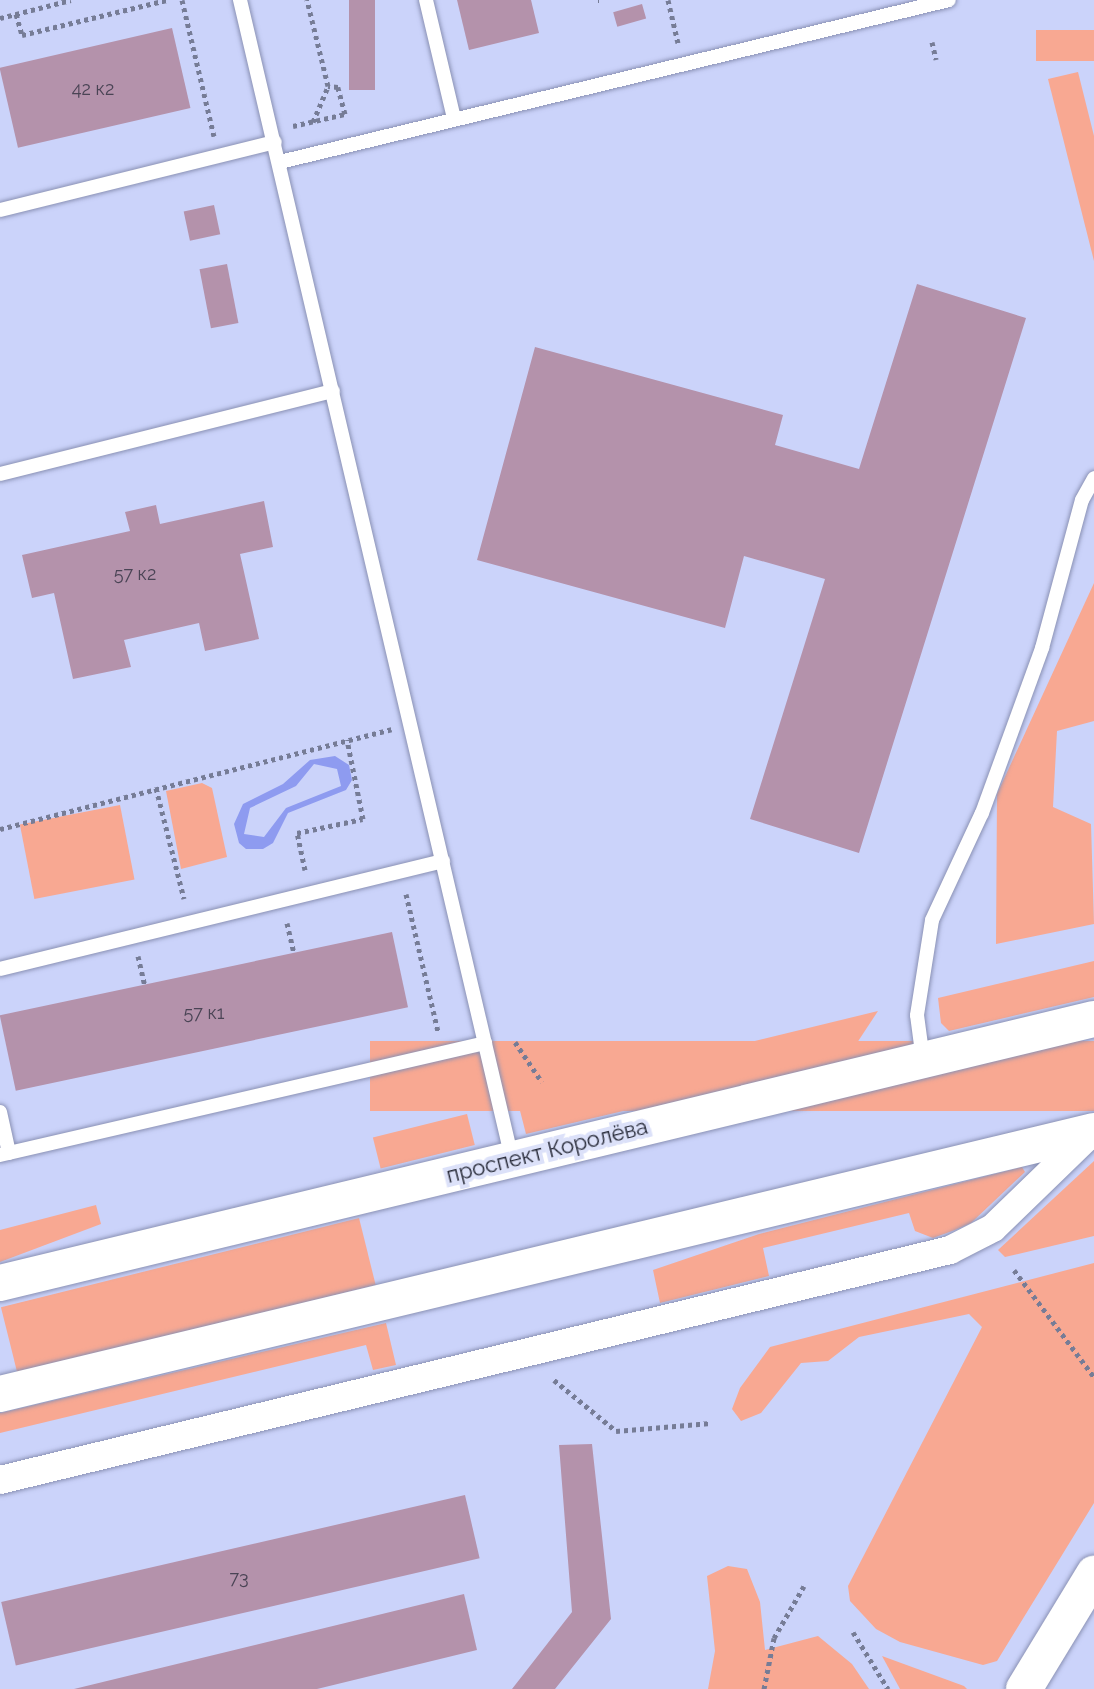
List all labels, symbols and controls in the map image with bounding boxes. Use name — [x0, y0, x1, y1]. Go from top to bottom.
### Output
house number: 42 к2 — [72, 78, 114, 100]
house number: 57 к2 — [114, 563, 156, 585]
house number: 57 к1 — [183, 1002, 225, 1024]
street label: проспект Королёва — [444, 1113, 650, 1189]
house number: 73 — [229, 1567, 249, 1589]

